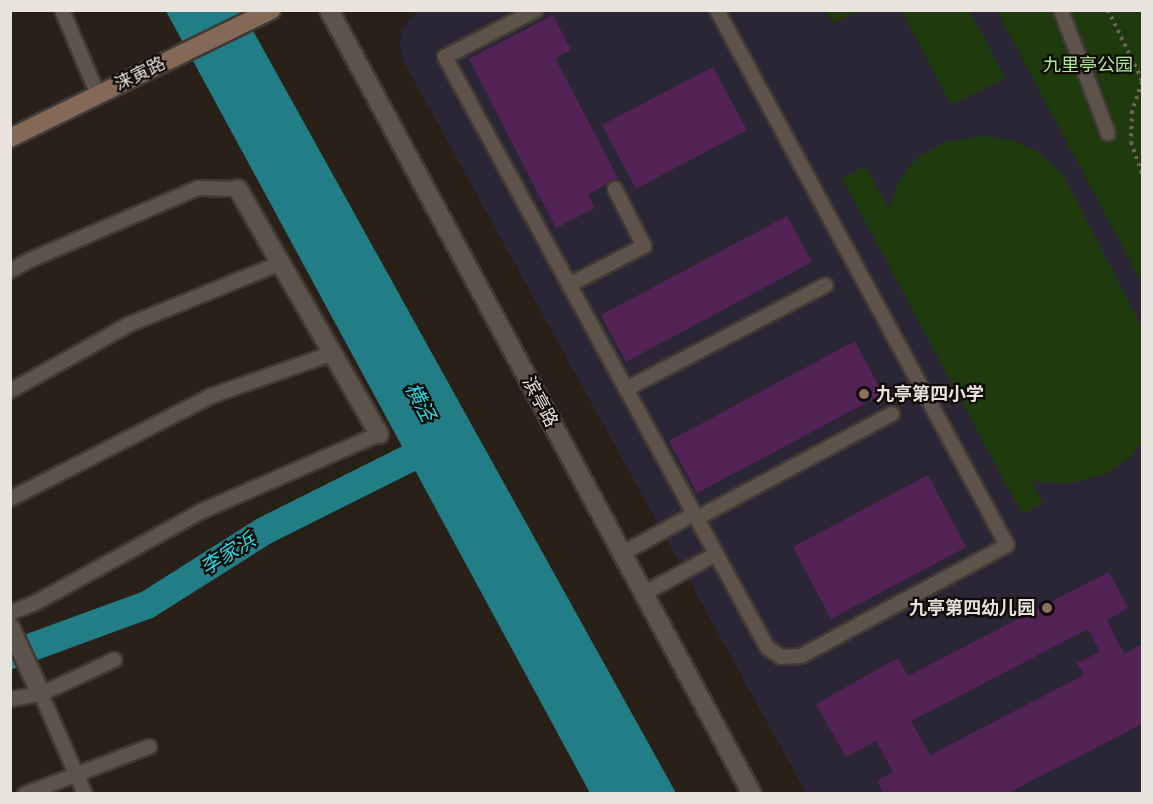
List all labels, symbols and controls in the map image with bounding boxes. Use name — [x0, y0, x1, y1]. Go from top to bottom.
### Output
street label: 涞寅路 — [111, 52, 169, 96]
park label: 九里亭公园 — [1043, 54, 1133, 76]
street label: 滨亭路 — [518, 373, 562, 431]
water label: 横泾 — [400, 379, 440, 425]
place label: 九亭第四小学 — [876, 383, 984, 405]
marker: 九亭第四小学 — [857, 387, 871, 401]
water label: 李家浜 — [196, 528, 260, 580]
place label: 九亭第四幼儿园 — [909, 597, 1035, 619]
marker: 九亭第四幼儿园 — [1040, 601, 1054, 615]

